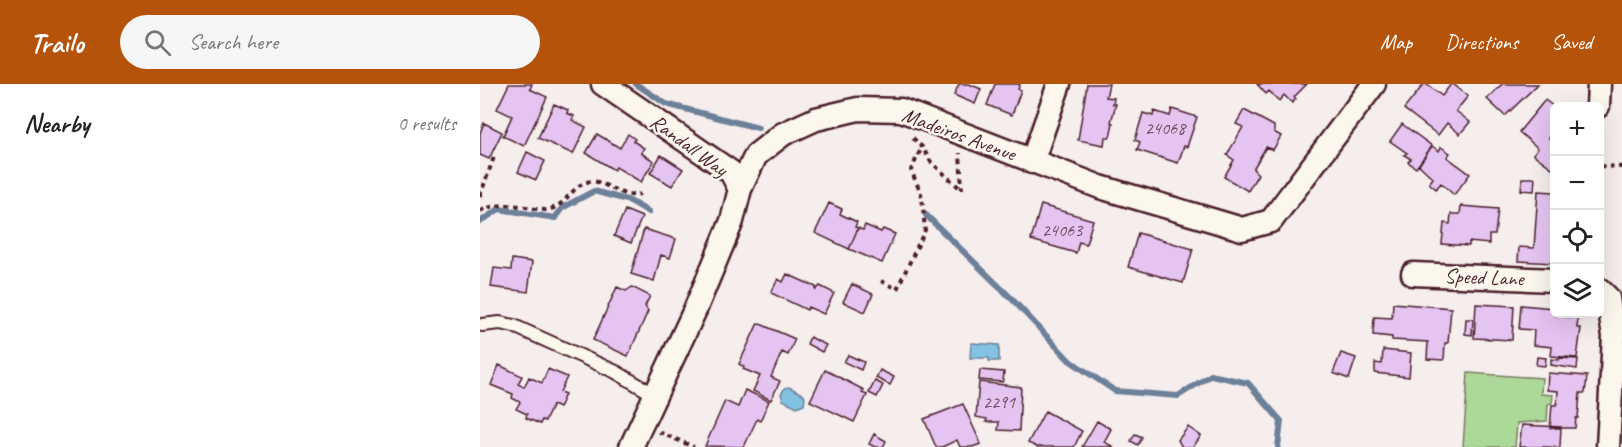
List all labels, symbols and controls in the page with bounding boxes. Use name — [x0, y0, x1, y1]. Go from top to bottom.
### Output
search box — [120, 15, 540, 69]
text: Trailo — [30, 25, 84, 60]
icon: search — [141, 26, 174, 59]
text: Search here — [189, 28, 278, 56]
text: Map — [1380, 29, 1412, 55]
text: Directions — [1445, 29, 1518, 55]
text: Saved — [1551, 29, 1592, 55]
street label: Madeiros Avenue — [899, 101, 1021, 167]
map controls — [1550, 102, 1604, 318]
button: + — [1550, 102, 1604, 156]
text: Nearby — [24, 107, 89, 140]
street label: Randall Way — [645, 108, 734, 183]
text: 0 results — [397, 111, 456, 136]
house number: 24068 — [1145, 117, 1187, 139]
button: − — [1550, 156, 1604, 210]
button: locate — [1550, 210, 1604, 264]
house number: 24063 — [1042, 219, 1084, 241]
street label: Speed Lane — [1444, 263, 1526, 291]
button: layers — [1550, 264, 1604, 318]
house number: 2291 — [983, 391, 1016, 413]

